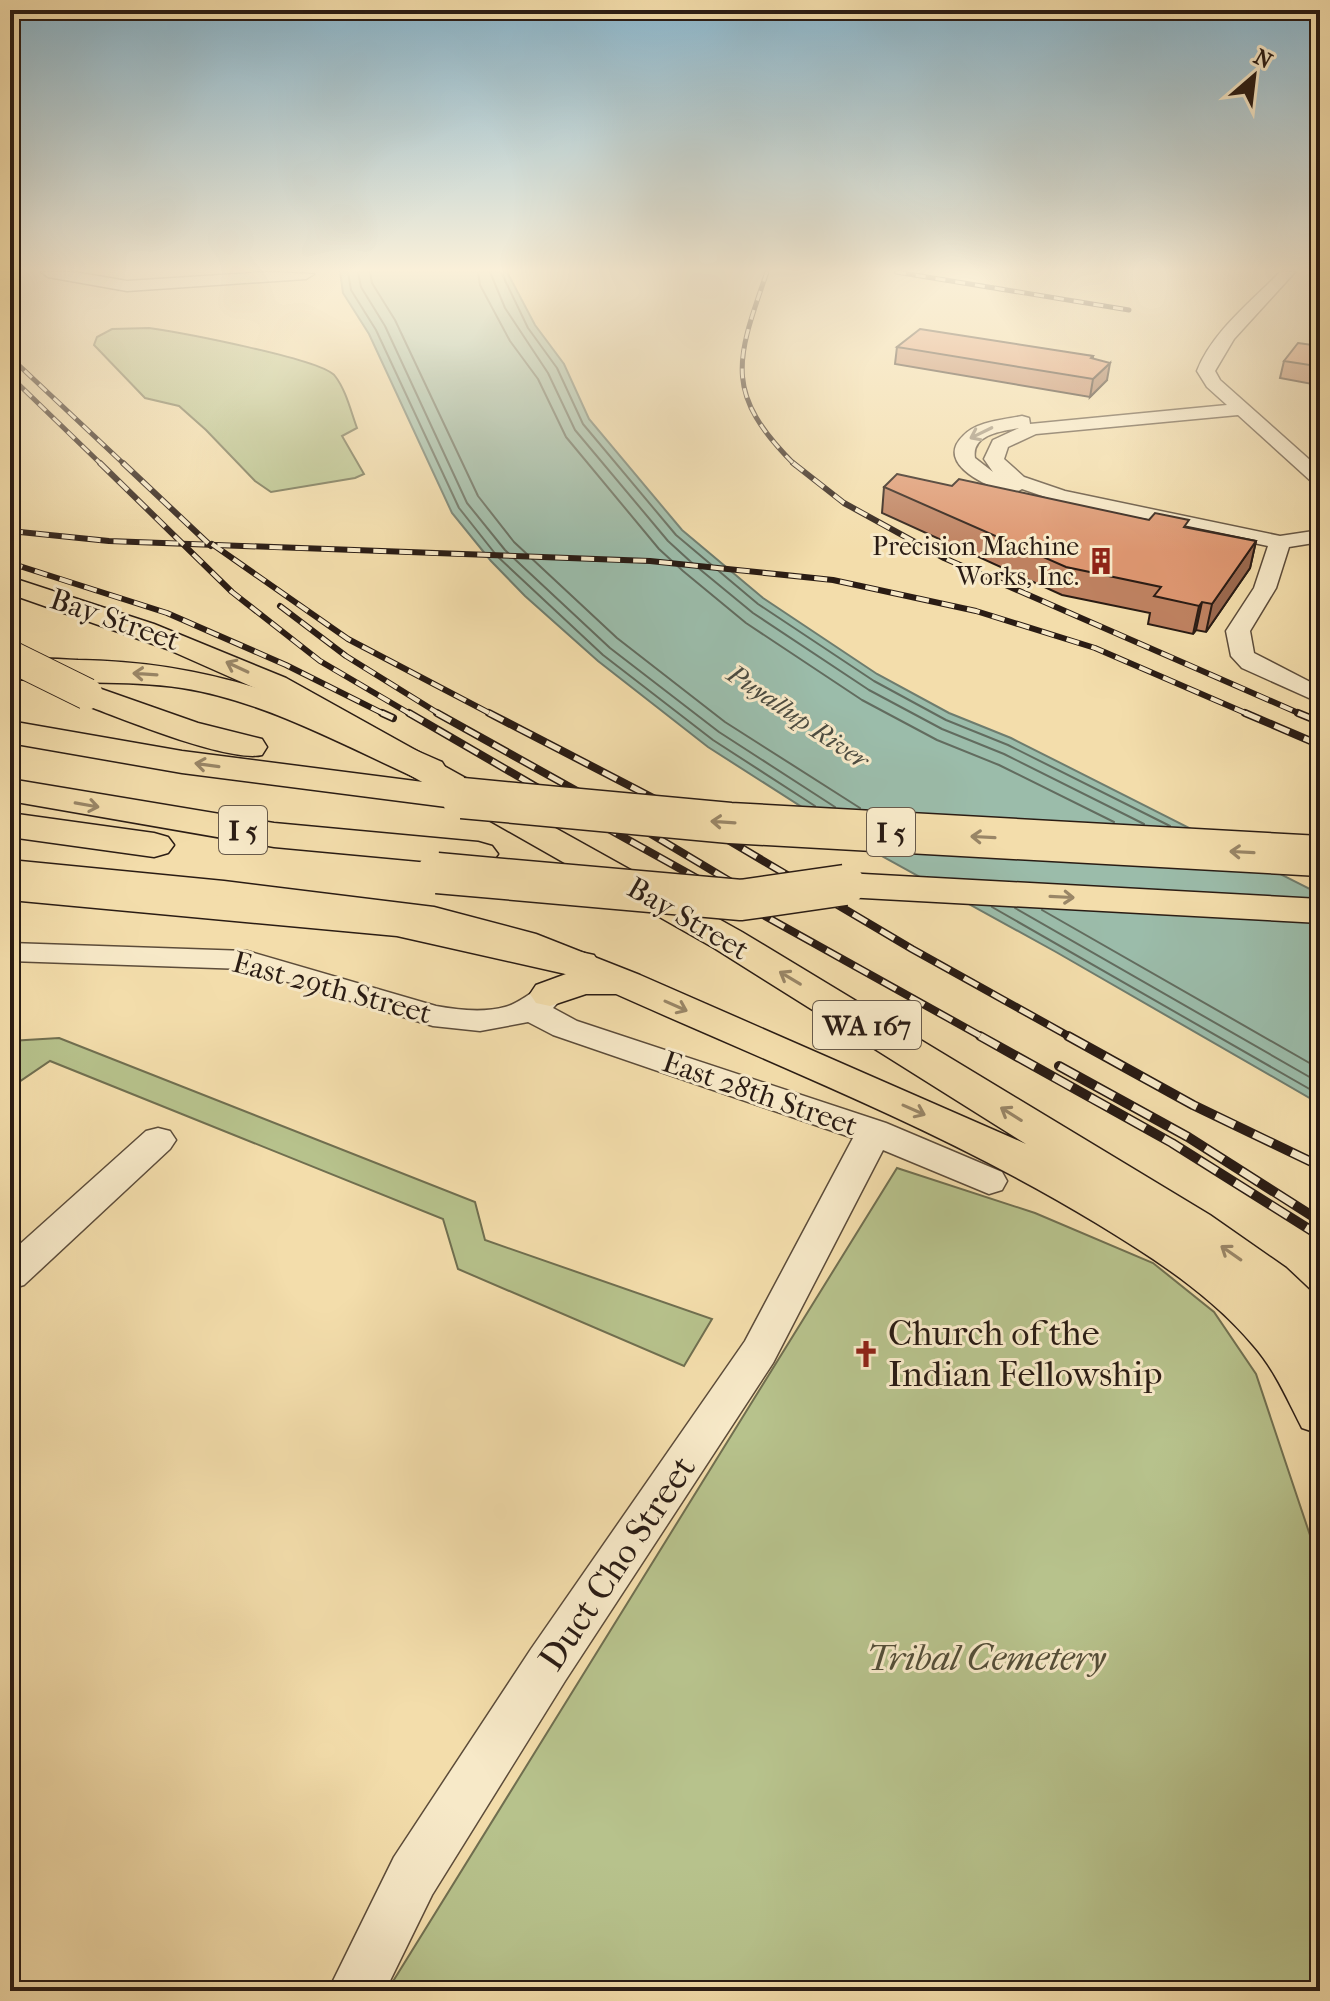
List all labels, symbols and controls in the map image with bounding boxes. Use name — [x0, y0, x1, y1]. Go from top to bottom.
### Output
north arrow — [1214, 36, 1294, 116]
text: N — [1249, 44, 1277, 75]
one-way arrow — [970, 426, 994, 441]
place label: Precision Machine Works, Inc. — [872, 531, 1079, 592]
building icon: Precision Machine Works, Inc. — [1086, 546, 1116, 576]
street label: Bay Street — [46, 582, 185, 659]
water label: Puyallup River — [721, 658, 877, 777]
one-way arrow — [226, 659, 250, 674]
one-way arrow — [132, 666, 159, 681]
one-way arrow — [195, 757, 220, 772]
one-way arrow — [73, 798, 99, 813]
road number: I 5 — [219, 806, 267, 854]
road number: I 5 — [867, 808, 915, 856]
one-way arrow — [710, 814, 737, 829]
one-way arrow — [970, 829, 996, 844]
one-way arrow — [1229, 844, 1256, 859]
street label: Bay Street — [621, 870, 755, 968]
one-way arrow — [1048, 890, 1075, 905]
street label: East 29th Street — [229, 945, 436, 1031]
one-way arrow — [779, 970, 802, 986]
one-way arrow — [663, 999, 688, 1014]
road number: WA 167 — [813, 1001, 921, 1049]
street label: East 28th Street — [658, 1044, 862, 1144]
one-way arrow — [902, 1103, 926, 1118]
one-way arrow — [1000, 1106, 1023, 1122]
one-way arrow — [1221, 1245, 1243, 1261]
place label: Church of the Indian Fellowship — [888, 1312, 1163, 1395]
church icon: Church of the Indian Fellowship — [851, 1339, 881, 1369]
street label: Duct Cho Street — [530, 1448, 704, 1678]
park label: Tribal Cemetery — [866, 1637, 1107, 1679]

